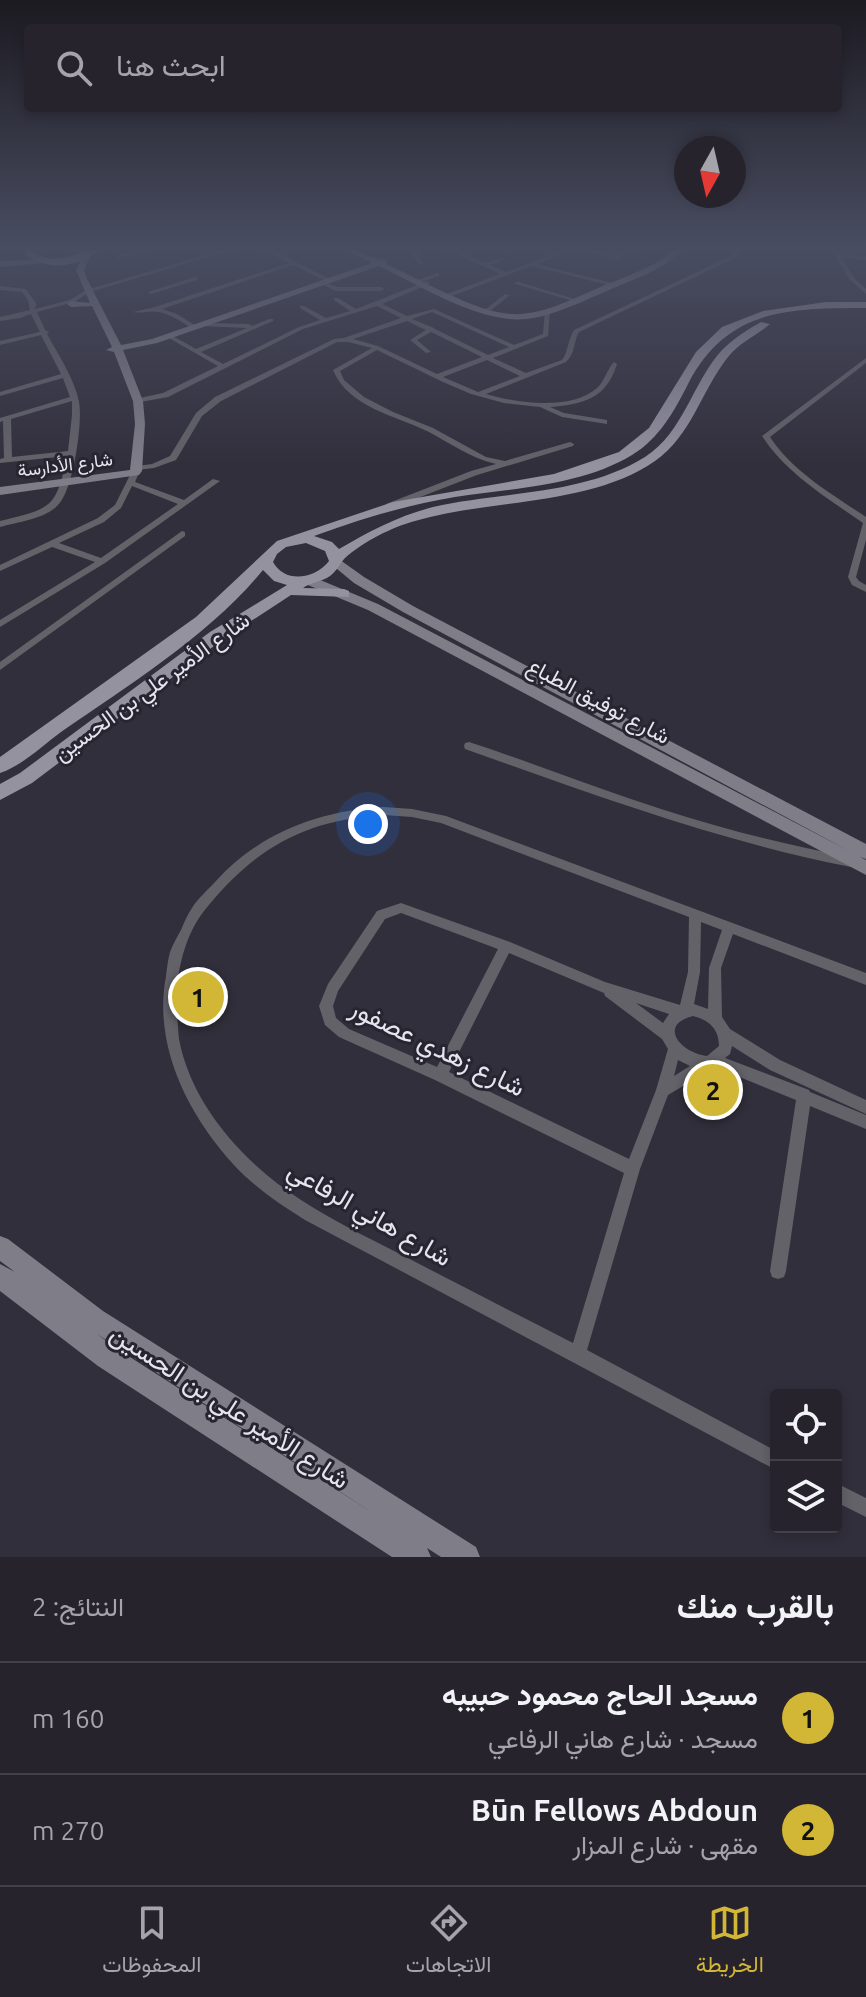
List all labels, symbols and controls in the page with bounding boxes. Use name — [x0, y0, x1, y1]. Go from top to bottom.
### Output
search box — [24, 24, 842, 112]
icon: search — [52, 46, 96, 90]
text: ابحث هنا — [116, 48, 226, 82]
north arrow — [674, 136, 746, 208]
street label: شارع الأدارسة — [16, 448, 114, 483]
street label: شارع الأمير علي بن الحسين — [48, 607, 258, 771]
street label: شارع توفيق الطباع — [522, 652, 675, 751]
your location — [348, 804, 388, 844]
pin: 1 — [172, 967, 224, 1027]
street label: شارع زهدي عصفور — [342, 992, 530, 1108]
pin: 2 — [687, 1060, 739, 1120]
street label: شارع هاني الرفاعي — [279, 1154, 457, 1278]
street label: شارع الأمير علي بن الحسين — [101, 1318, 355, 1500]
map controls — [770, 1389, 842, 1533]
button: locate — [770, 1389, 842, 1461]
button: layers — [770, 1461, 842, 1533]
text: بالقرب منك — [677, 1586, 834, 1624]
text: النتائج: 2 — [32, 1592, 124, 1621]
text: مسجد الحاج محمود حبيبه — [442, 1677, 758, 1711]
text: 160 m — [32, 1704, 104, 1733]
text: 1 — [801, 1704, 815, 1733]
text: مسجد · شارع هاني الرفاعي — [488, 1724, 758, 1753]
text: Būn Fellows Abdoun — [471, 1793, 758, 1827]
text: 270 m — [32, 1816, 104, 1845]
text: 2 — [801, 1816, 815, 1845]
text: مقهى · شارع المزار — [572, 1830, 758, 1859]
tab: المحفوظات — [102, 1901, 201, 1984]
tab: الاتجاهات — [406, 1901, 491, 1984]
tab: الخريطة — [696, 1901, 764, 1984]

